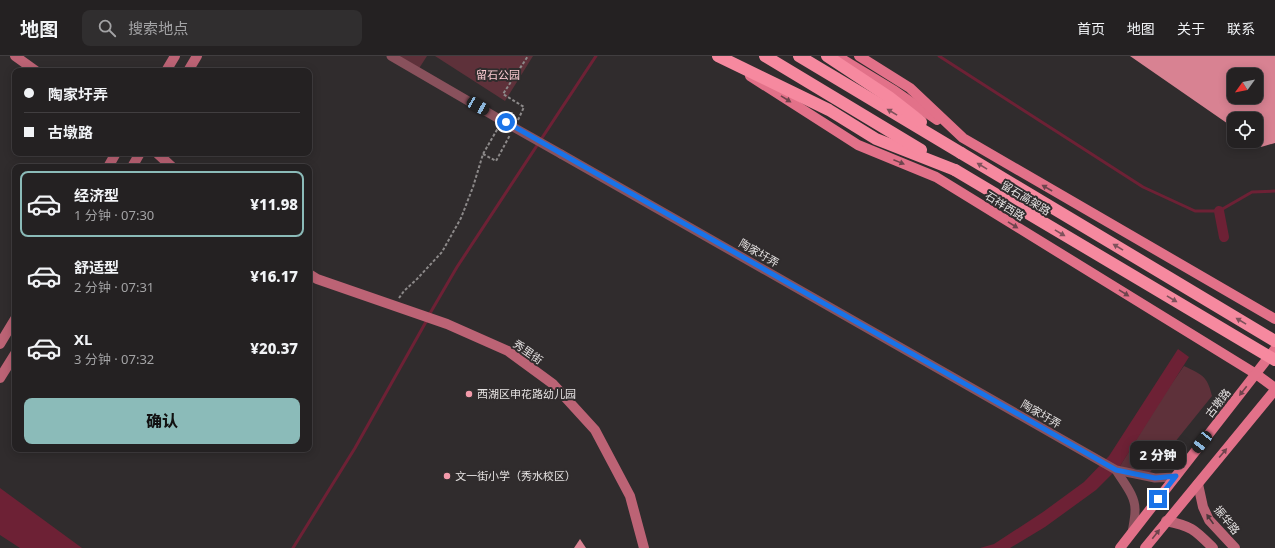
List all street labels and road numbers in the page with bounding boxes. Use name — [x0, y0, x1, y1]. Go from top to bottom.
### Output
street label: 留石高架路 — [999, 177, 1054, 218]
street label: 石祥西路 — [983, 188, 1028, 224]
street label: 陶家圩弄 — [736, 235, 782, 270]
street label: 秀里街 — [510, 336, 546, 367]
street label: 古墩路 — [1202, 385, 1234, 420]
street label: 陶家圩弄 — [1018, 396, 1064, 431]
street label: 振华路 — [1211, 502, 1244, 537]

